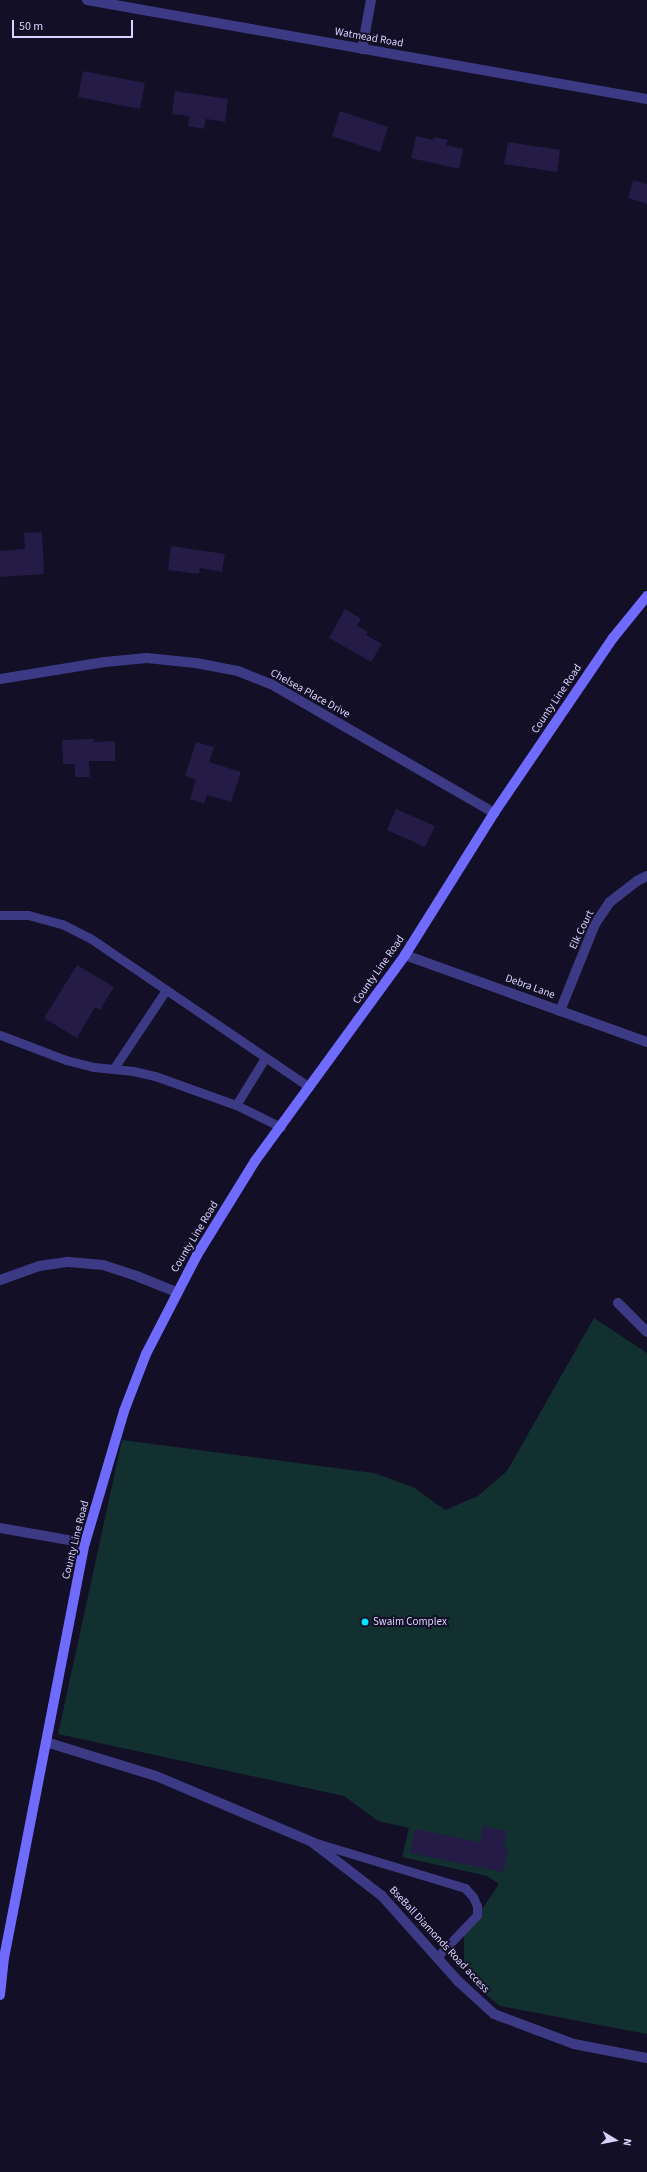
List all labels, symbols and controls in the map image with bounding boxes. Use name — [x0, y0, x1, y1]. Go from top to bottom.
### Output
scale bar — [14, 12, 135, 38]
text: 50 m — [19, 18, 43, 35]
street label: Watmead Road — [334, 25, 404, 51]
street label: County Line Road — [529, 662, 585, 736]
street label: Chelsea Place Drive — [268, 667, 352, 721]
street label: Elk Court — [567, 908, 597, 952]
street label: County Line Road — [350, 933, 408, 1007]
street label: Debra Lane — [503, 972, 557, 1002]
street label: County Line Road — [169, 1199, 221, 1275]
street label: County Line Road — [60, 1499, 92, 1581]
place label: Swaim Complex — [373, 1615, 447, 1629]
marker: Swaim Complex — [360, 1617, 370, 1627]
street label: BseBall Diamonds Road access — [386, 1884, 492, 1996]
north arrow — [595, 2120, 635, 2160]
text: N — [619, 2137, 635, 2147]

